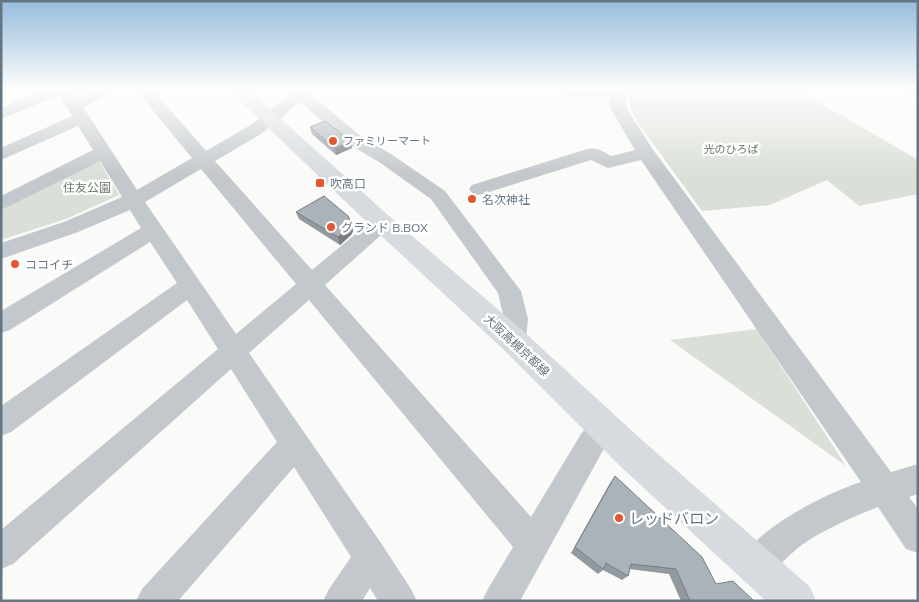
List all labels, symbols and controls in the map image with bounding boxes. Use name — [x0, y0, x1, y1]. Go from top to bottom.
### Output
place label: ファミリーマート — [343, 134, 431, 148]
marker: ファミリーマート — [327, 135, 339, 147]
park label: 光のひろば — [704, 142, 759, 156]
place label: 吹高口 — [330, 176, 366, 191]
marker: 吹高口 — [314, 177, 326, 189]
park label: 住友公園 — [63, 180, 111, 195]
place label: 名次神社 — [482, 192, 530, 207]
marker: 名次神社 — [466, 193, 478, 205]
place label: グランド B.BOX — [341, 220, 428, 235]
marker: グランド B.BOX — [325, 221, 337, 233]
place label: ココイチ — [25, 257, 73, 272]
marker: ココイチ — [9, 258, 21, 270]
street label: 大阪高槻京都線 — [481, 311, 553, 379]
place label: レッドバロン — [629, 509, 719, 528]
marker: レッドバロン — [613, 512, 625, 524]

